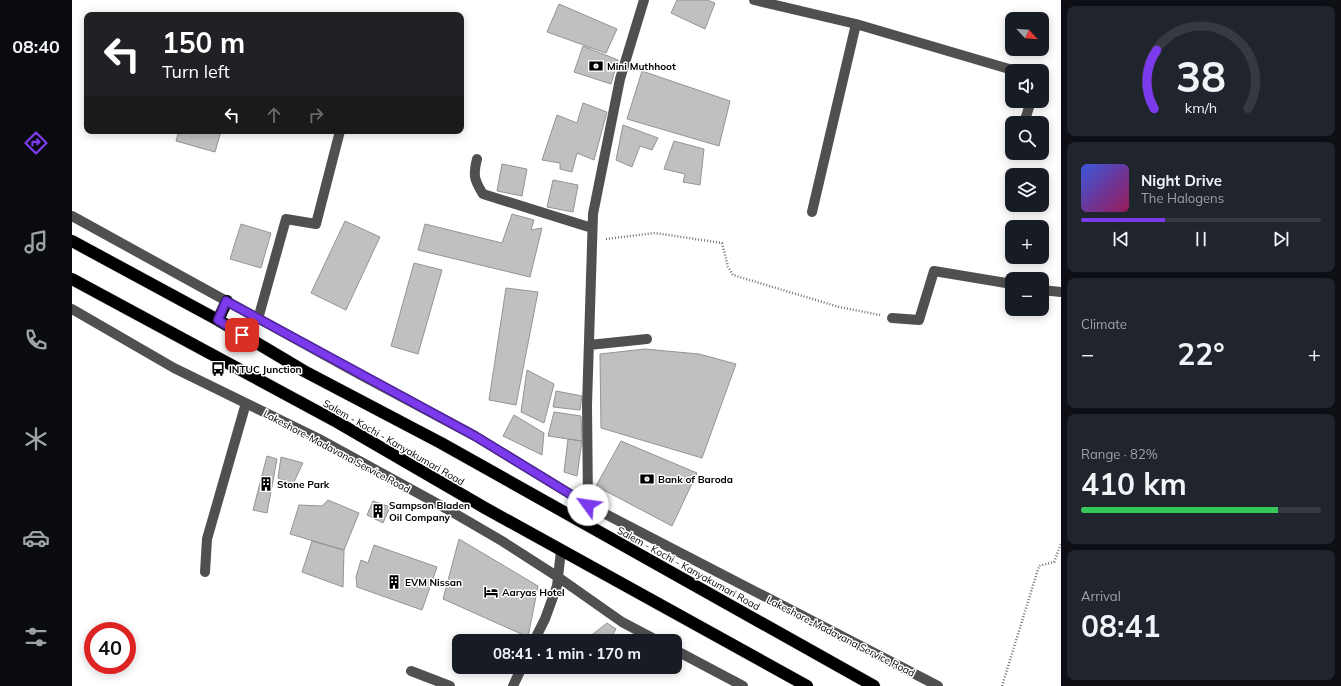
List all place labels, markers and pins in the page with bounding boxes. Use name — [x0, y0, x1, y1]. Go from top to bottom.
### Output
bank icon: Mini Muthhoot — [588, 58, 604, 74]
place label: Mini Muthhoot — [607, 60, 676, 73]
pin — [225, 318, 259, 352]
bus stop icon: INTUC Junction — [210, 361, 226, 377]
place label: INTUC Junction — [229, 363, 302, 376]
bank icon: Bank of Baroda — [639, 471, 655, 487]
place label: Bank of Baroda — [658, 473, 733, 486]
building icon: Stone Park — [258, 476, 274, 492]
place label: Stone Park — [277, 478, 330, 491]
place label: Sampson Bladen Oil Company — [389, 499, 470, 524]
building icon: Sampson Bladen Oil Company — [370, 503, 386, 519]
building icon: EVM Nissan — [386, 574, 402, 590]
place label: EVM Nissan — [405, 576, 462, 589]
hotel icon: Aaryas Hotel — [483, 584, 499, 600]
place label: Aaryas Hotel — [502, 586, 565, 599]

